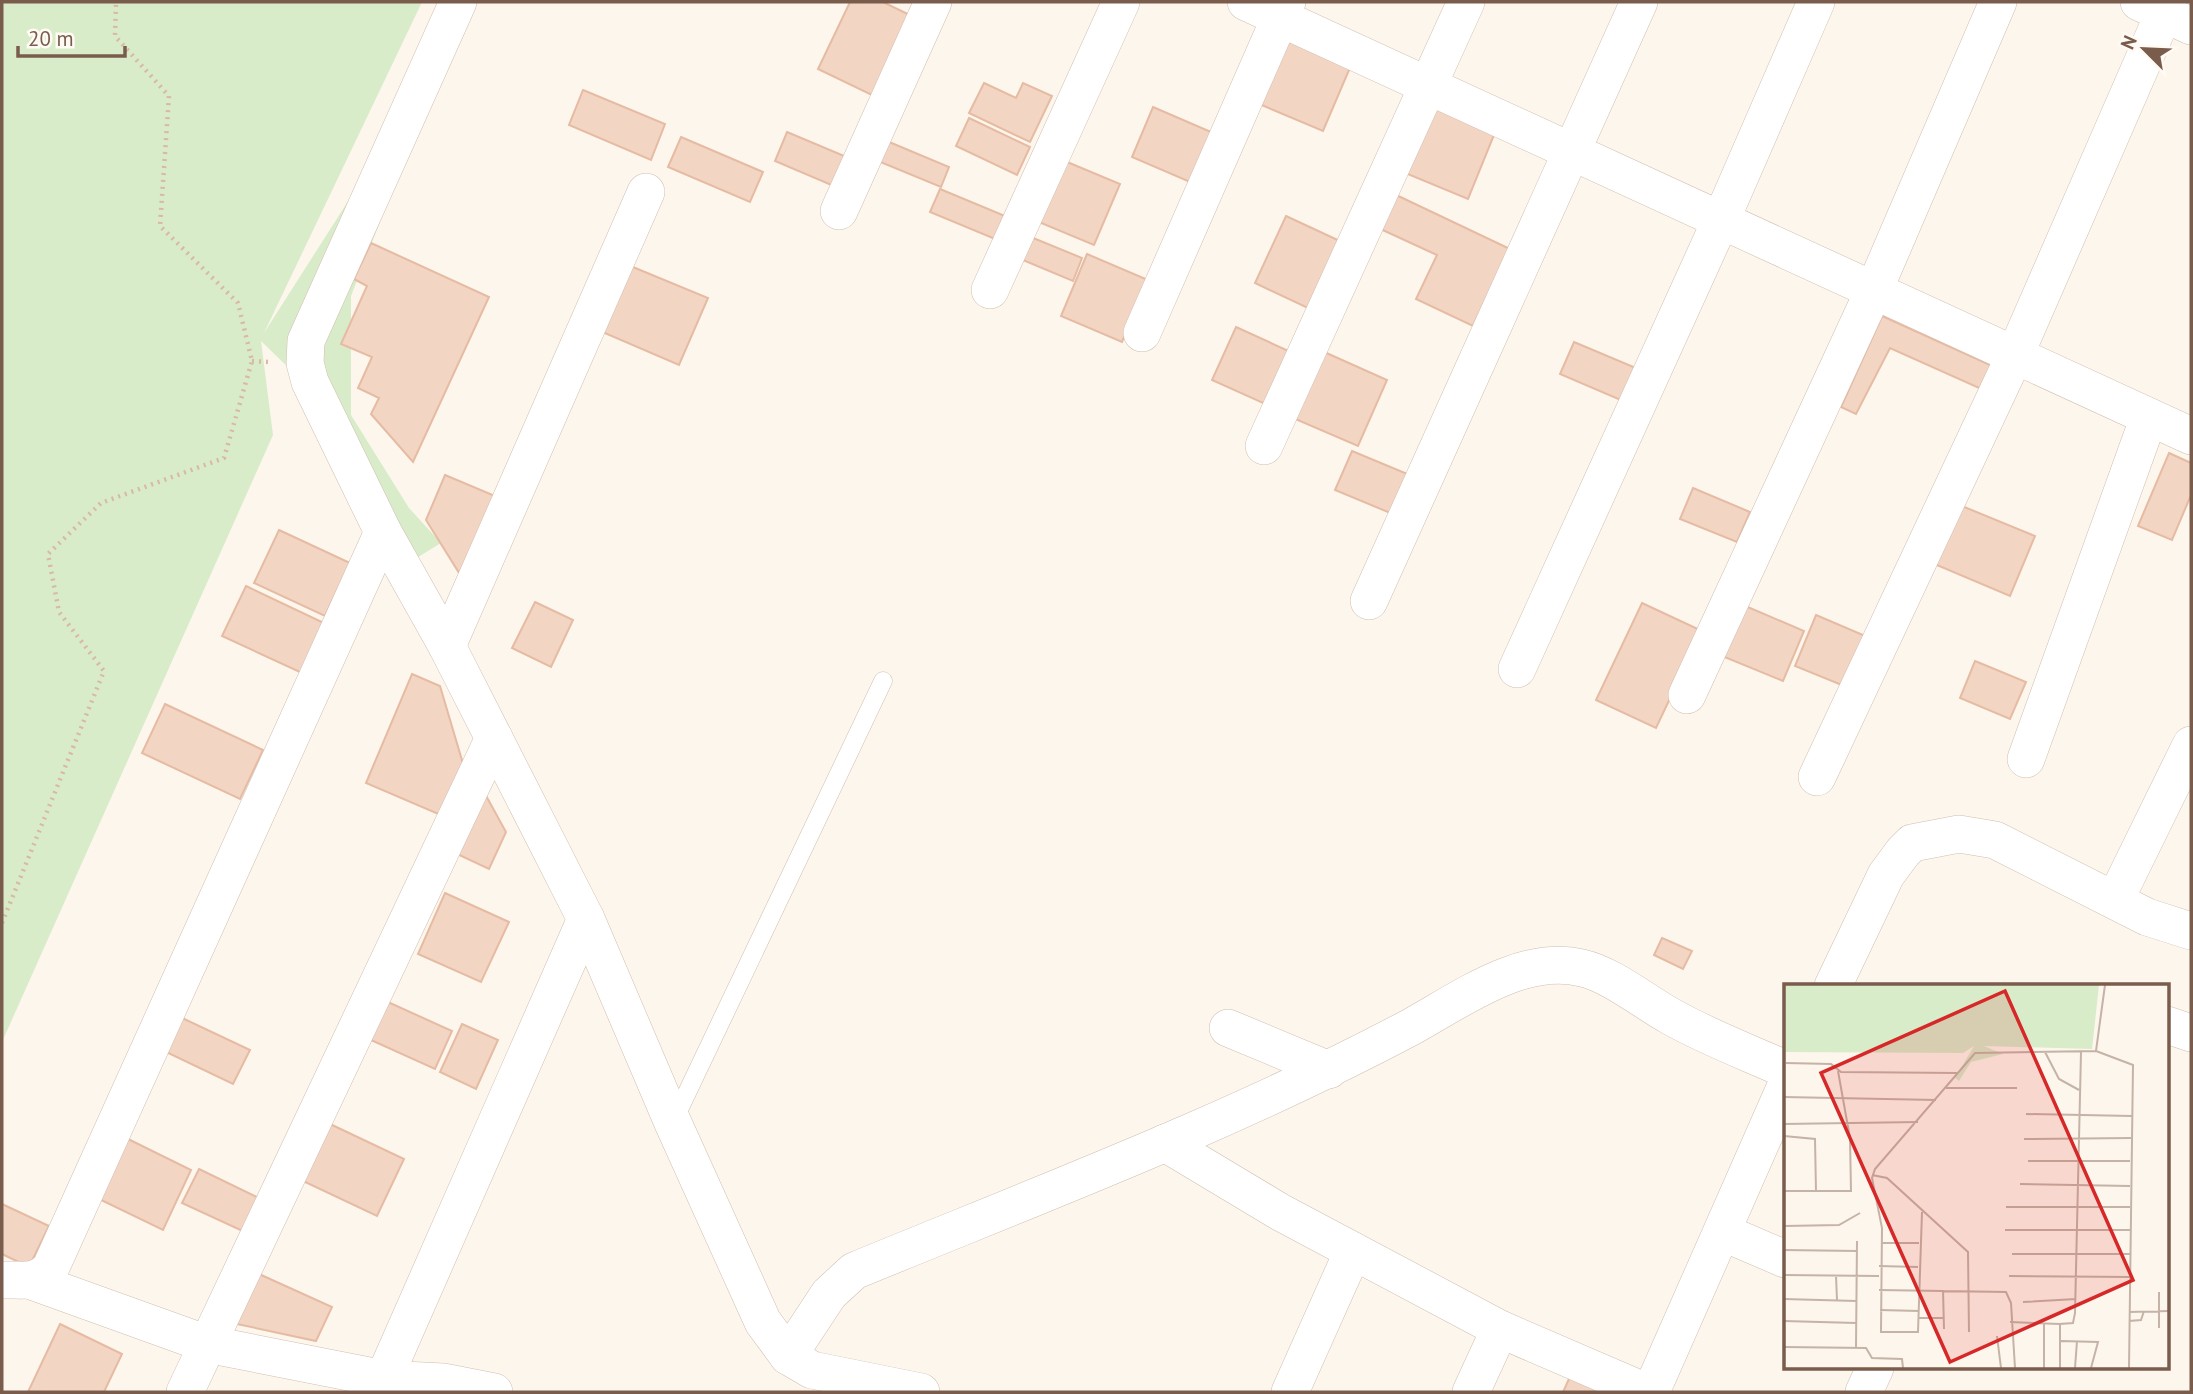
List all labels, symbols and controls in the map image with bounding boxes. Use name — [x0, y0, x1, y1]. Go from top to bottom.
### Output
scale bar — [18, 14, 124, 58]
north arrow — [2109, 14, 2179, 84]
text: 20 m — [28, 25, 74, 52]
text: N — [2115, 32, 2142, 53]
inset map — [1784, 984, 2168, 1370]

